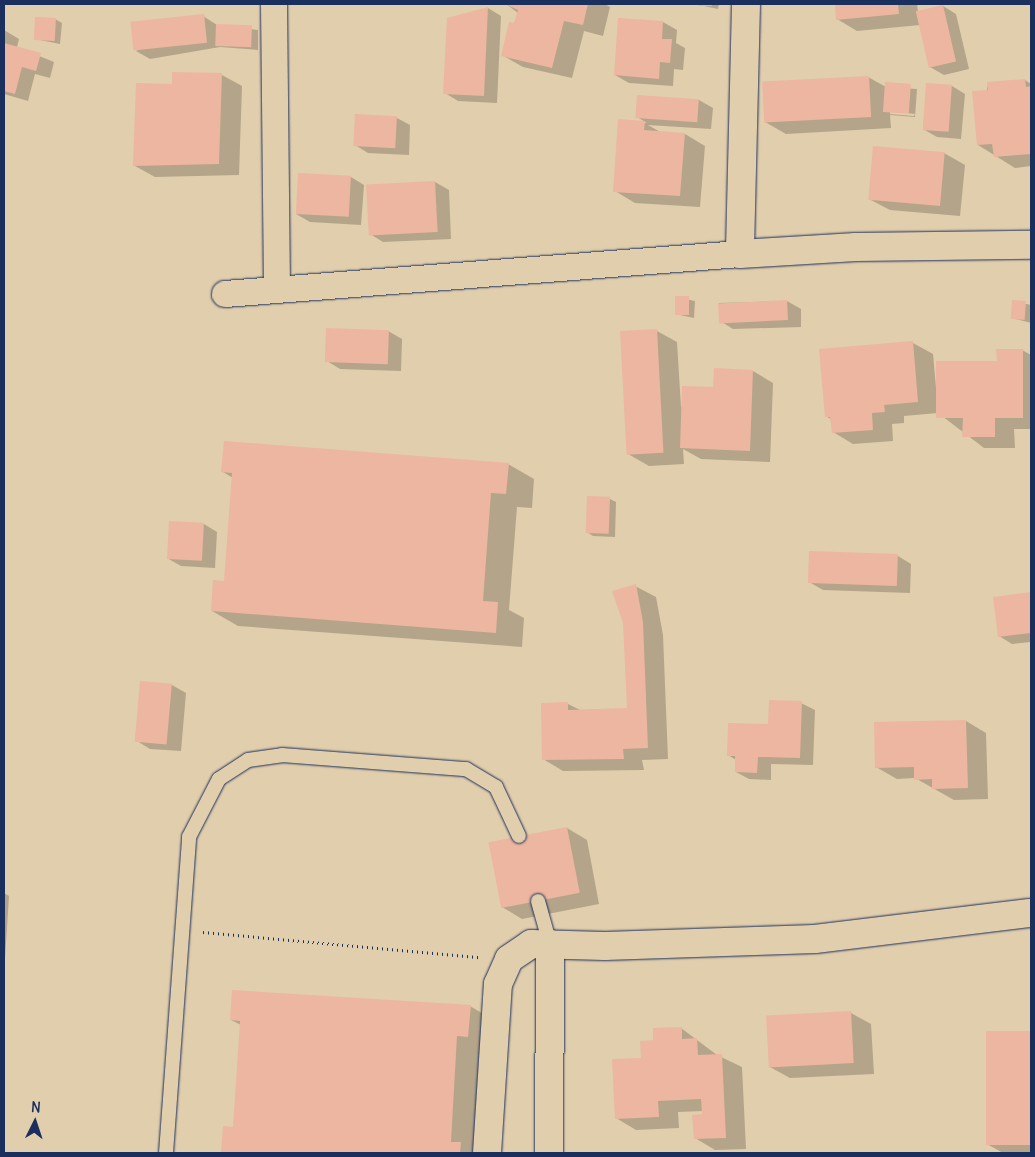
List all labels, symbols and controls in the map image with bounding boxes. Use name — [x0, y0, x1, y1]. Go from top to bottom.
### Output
north arrow — [10, 1097, 60, 1147]
text: N — [31, 1098, 42, 1116]

